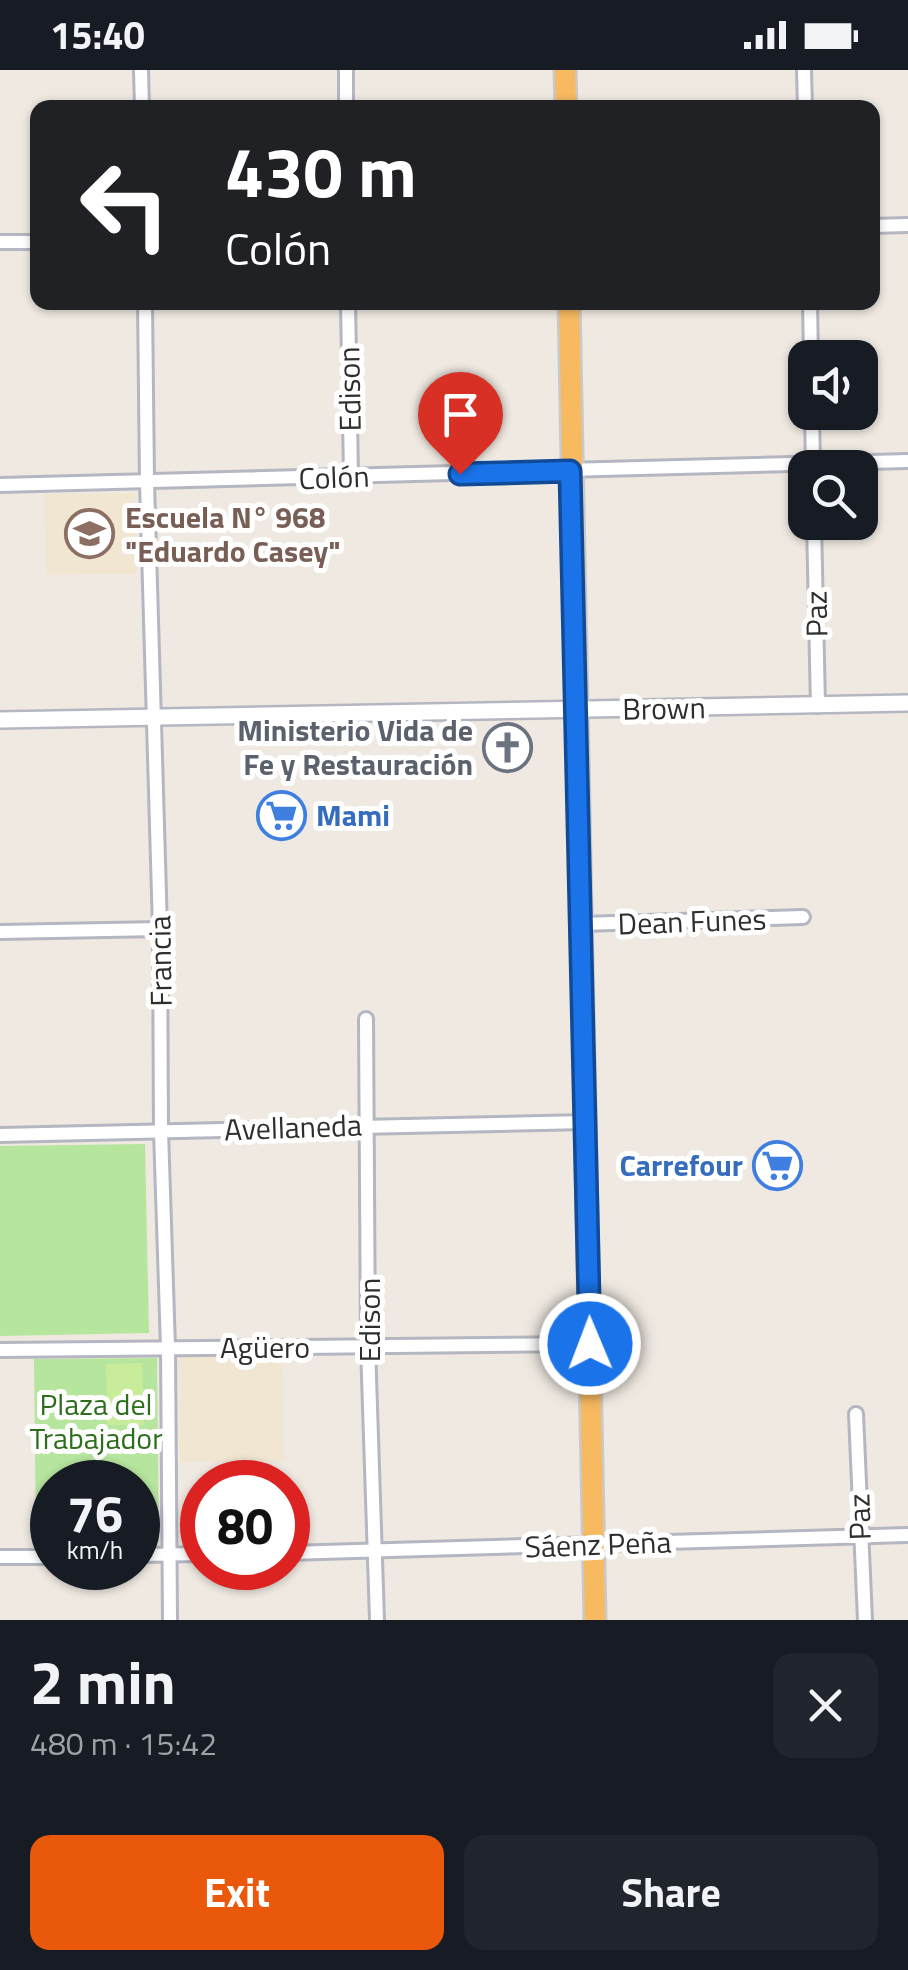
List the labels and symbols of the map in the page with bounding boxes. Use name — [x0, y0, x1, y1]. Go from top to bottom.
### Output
street label: Edison — [325, 346, 373, 432]
pin — [418, 372, 503, 475]
street label: Colón — [298, 453, 370, 501]
place label: Escuela N° 968 "Eduardo Casey" — [125, 494, 341, 574]
school or university icon: Escuela N° 968 "Eduardo Casey" — [64, 508, 116, 560]
street label: Paz — [793, 590, 839, 638]
street label: Brown — [622, 684, 706, 732]
place label: Ministerio Vida de Fe y Restauración — [237, 707, 473, 787]
church icon: Ministerio Vida de Fe y Restauración — [482, 721, 534, 773]
supermarket icon: Mami — [255, 789, 307, 841]
place label: Mami — [316, 792, 390, 838]
street label: Dean Funes — [617, 895, 767, 947]
street label: Francia — [136, 915, 184, 1007]
street label: Avellaneda — [223, 1102, 363, 1152]
supermarket icon: Carrefour — [752, 1139, 804, 1191]
place label: Carrefour — [619, 1142, 743, 1188]
street label: Edison — [346, 1278, 392, 1362]
position arrow — [538, 1292, 642, 1396]
street label: Agüero — [220, 1324, 310, 1370]
park label: Plaza del Trabajador — [29, 1381, 163, 1461]
speed limit sign: 80 — [180, 1460, 310, 1590]
street label: Paz — [835, 1493, 883, 1541]
street label: Sáenz Peña — [524, 1518, 672, 1570]

